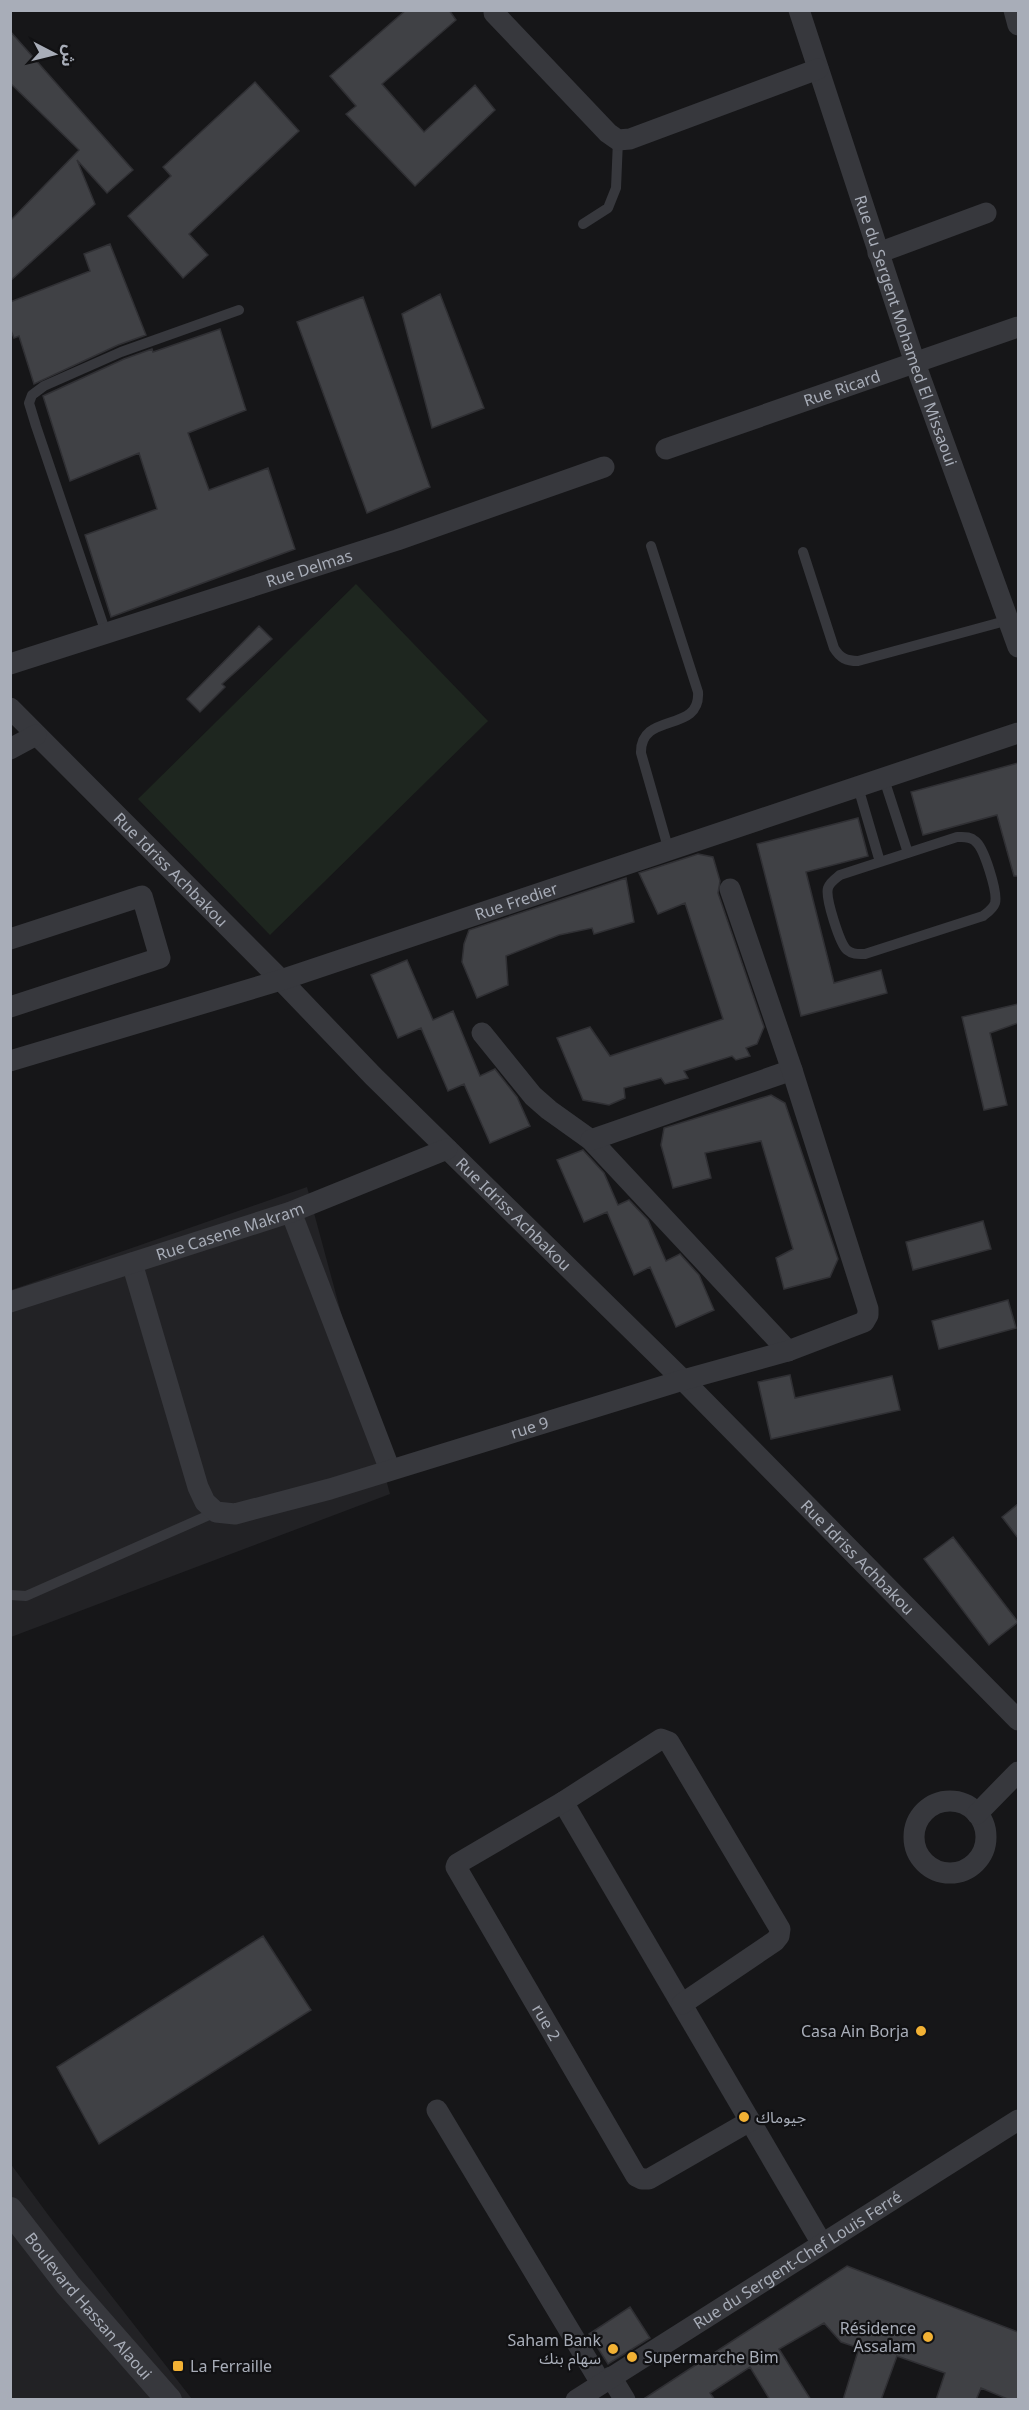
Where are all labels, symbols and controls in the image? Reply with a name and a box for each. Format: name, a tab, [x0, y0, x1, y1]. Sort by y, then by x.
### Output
north arrow	[24, 24, 84, 84]
text: ش	[57, 44, 81, 68]
street label: Rue du Sergent Mohamed El Missaoui	[850, 192, 962, 469]
street label: Rue Ricard	[800, 365, 883, 412]
street label: Rue Delmas	[263, 544, 355, 592]
street label: Rue Idriss Achbakou	[109, 807, 233, 932]
street label: Rue Fredier	[472, 877, 561, 925]
street label: Rue Idriss Achbakou	[451, 1152, 576, 1276]
street label: Rue Casene Makram	[153, 1197, 307, 1266]
street label: rue 9	[508, 1411, 551, 1444]
street label: Rue Idriss Achbakou	[796, 1495, 919, 1620]
street label: rue 2	[527, 2000, 566, 2045]
place label: Casa Ain Borja	[801, 2020, 909, 2042]
marker: Casa Ain Borja	[914, 2024, 928, 2038]
place label: جيوماك	[756, 2106, 806, 2128]
marker: جيوماك	[737, 2110, 751, 2124]
street label: Rue du Sergent-Chef Louis Ferré	[689, 2186, 906, 2334]
street label: Boulevard Hassan Alaoui	[20, 2228, 157, 2384]
place label: Résidence Assalam	[840, 2317, 916, 2357]
place label: Saham Bank سهام بنك	[507, 2329, 601, 2371]
marker: Résidence Assalam	[921, 2330, 935, 2344]
marker: Saham Bank سهام بنك	[606, 2342, 620, 2356]
place label: Supermarche Bim	[644, 2346, 779, 2368]
marker: Supermarche Bim	[625, 2350, 639, 2364]
place label: La Ferraille	[190, 2355, 272, 2377]
marker: La Ferraille	[171, 2359, 185, 2373]

